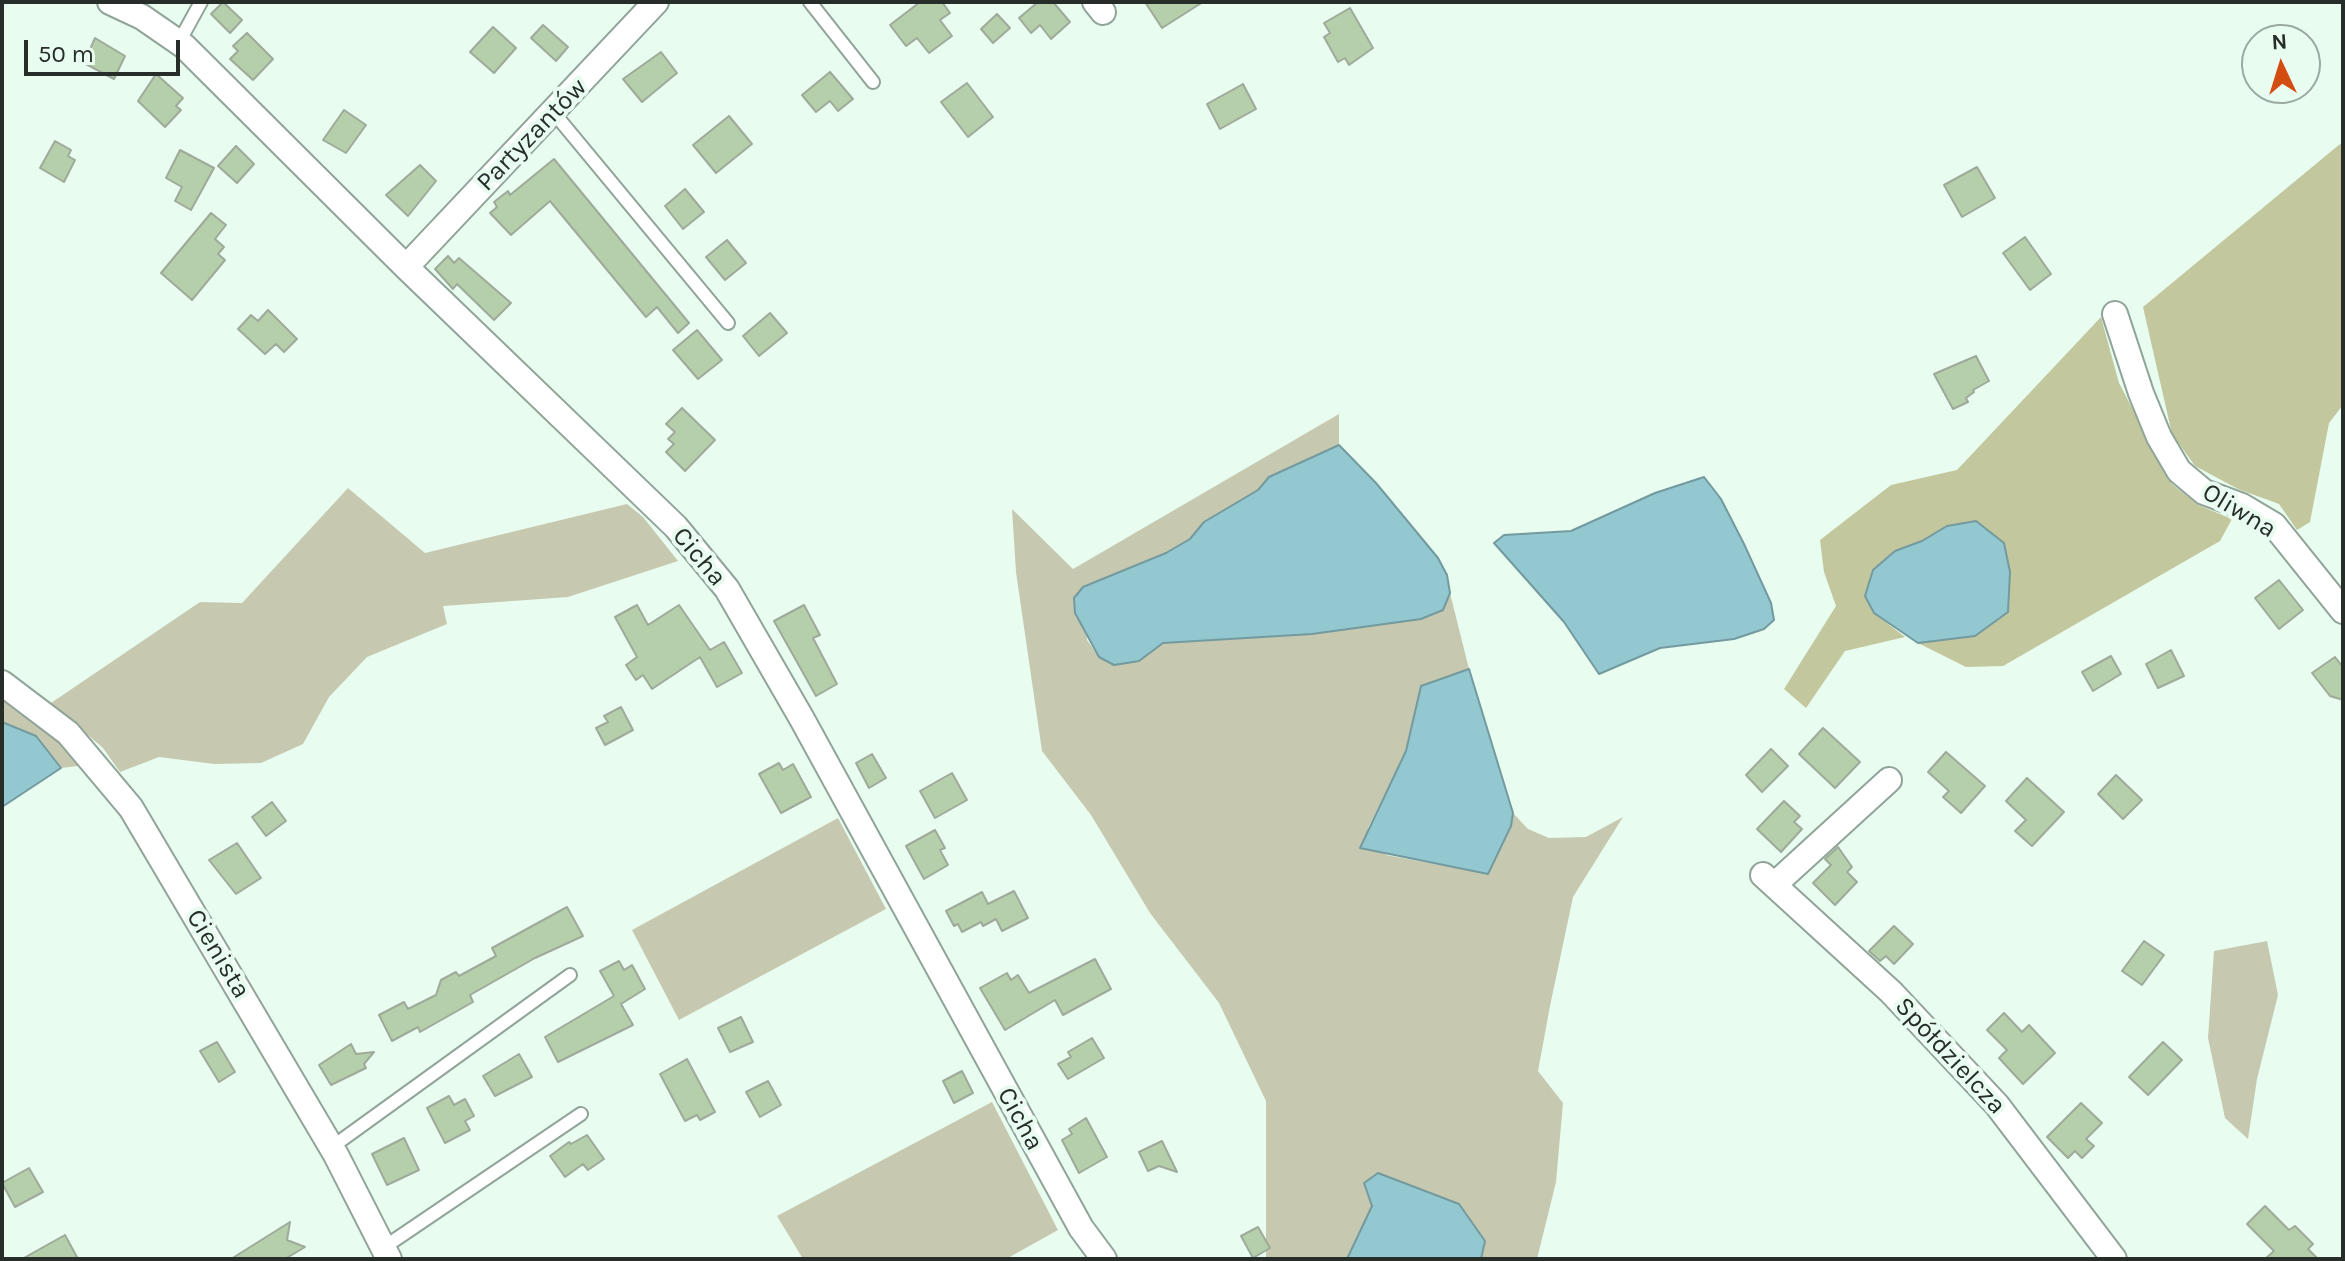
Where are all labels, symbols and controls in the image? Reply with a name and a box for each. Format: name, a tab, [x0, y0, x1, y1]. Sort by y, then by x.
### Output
scale bar	[28, 24, 184, 74]
north arrow	[2241, 24, 2321, 104]
text: N	[2271, 29, 2288, 56]
text: 50 m	[38, 40, 94, 68]
street label: Partyzantów	[470, 72, 594, 198]
street label: Oliwna	[2196, 477, 2282, 545]
street label: Cicha	[665, 521, 733, 593]
street label: Cienista	[179, 904, 257, 1004]
street label: Spółdzielcza	[1888, 991, 2012, 1121]
street label: Cicha	[990, 1082, 1050, 1156]

